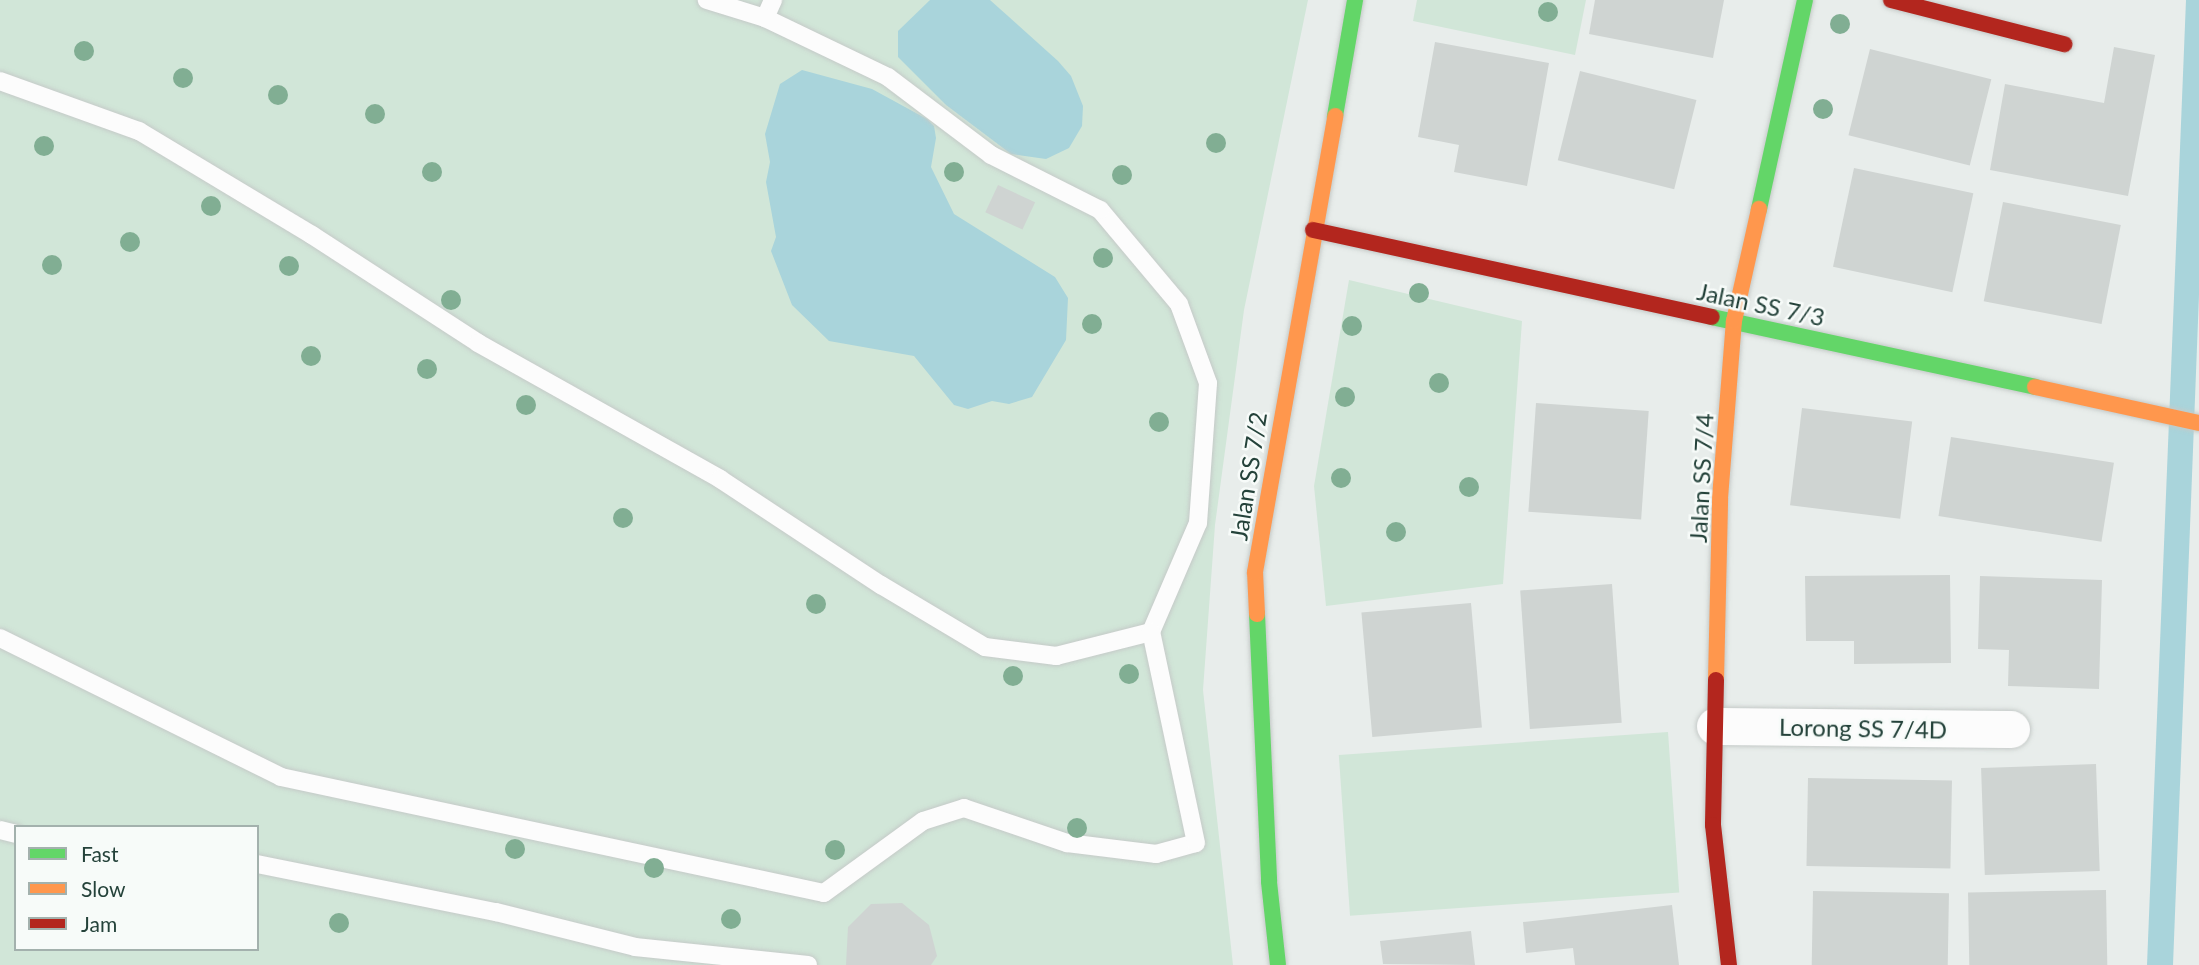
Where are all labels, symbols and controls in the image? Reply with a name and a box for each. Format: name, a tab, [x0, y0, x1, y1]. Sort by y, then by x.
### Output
street label: Jalan SS 7/3	[1695, 276, 1827, 332]
street label: Jalan SS 7/2	[1224, 410, 1272, 542]
street label: Jalan SS 7/4	[1683, 413, 1719, 543]
street label: Lorong SS 7/4D	[1779, 712, 1947, 744]
legend	[14, 825, 259, 951]
text: Fast	[81, 841, 118, 866]
text: Slow	[81, 876, 125, 901]
text: Jam	[81, 911, 117, 936]

